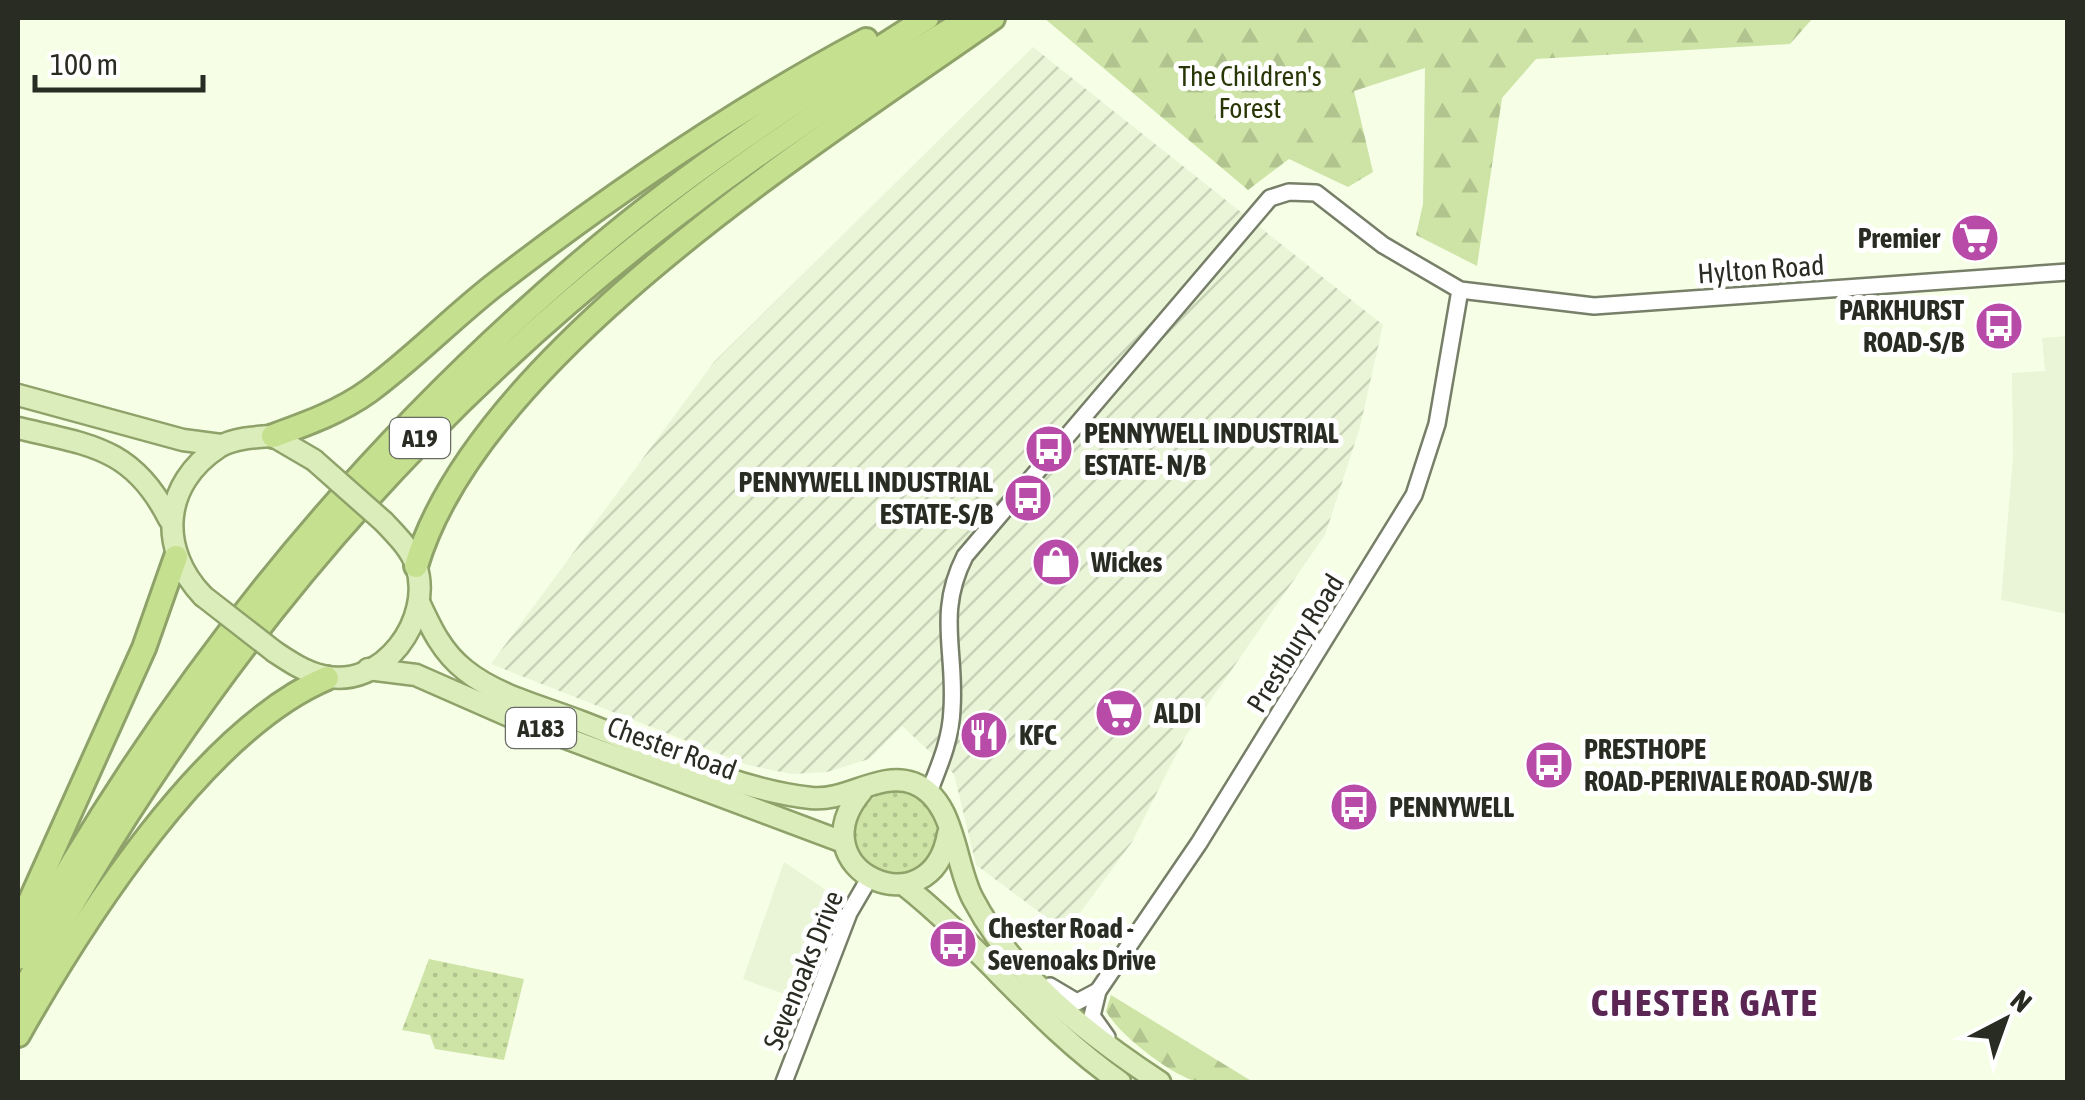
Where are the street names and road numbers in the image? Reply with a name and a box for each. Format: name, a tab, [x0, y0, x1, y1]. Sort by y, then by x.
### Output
street label: Hylton Road	[1697, 249, 1825, 289]
road number: A19	[390, 418, 450, 458]
street label: Prestbury Road	[1240, 568, 1350, 718]
road number: A183	[506, 708, 576, 748]
street label: Chester Road	[603, 710, 741, 786]
street label: Sevenoaks Drive	[757, 886, 849, 1054]

